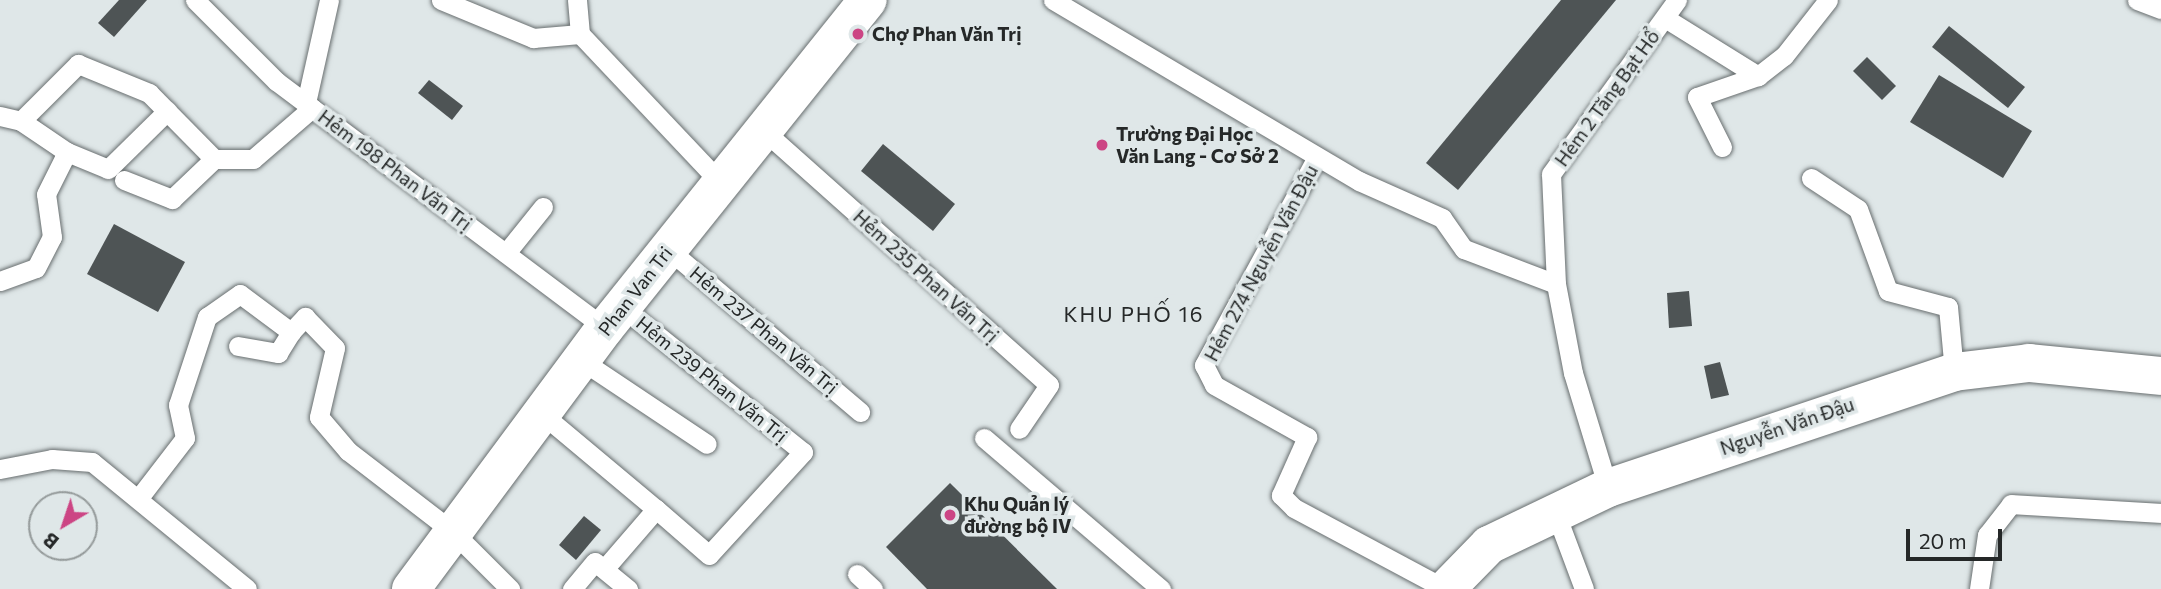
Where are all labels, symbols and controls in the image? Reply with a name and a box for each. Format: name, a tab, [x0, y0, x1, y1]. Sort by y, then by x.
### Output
place label: Chợ Phan Văn Trị	[872, 23, 1021, 45]
street label: Hẻm 2 Tăng Bạt Hổ	[1550, 25, 1664, 171]
marker: Chợ Phan Văn Trị	[850, 26, 866, 42]
street label: Hẻm 198 Phan Văn Trị	[314, 105, 476, 235]
place label: Trường Đại Học Văn Lang - Cơ Sở 2	[1116, 123, 1279, 167]
marker: Trường Đại Học Văn Lang - Cơ Sở 2	[1094, 137, 1110, 153]
street label: Hẻm 274 Nguyễn Văn Đậu	[1200, 161, 1322, 365]
street label: Hẻm 235 Phan Văn Trị	[849, 205, 1003, 347]
street label: Phan Van Tri	[593, 242, 677, 340]
street label: Hẻm 237 Phan Văn Trị	[685, 261, 843, 399]
district label: KHU PHỐ 16	[1065, 301, 1203, 327]
street label: Hẻm 239 Phan Văn Trị	[632, 311, 792, 447]
street label: Nguyễn Văn Đậu	[1717, 392, 1857, 460]
north arrow	[28, 491, 98, 561]
place label: Khu Quản lý đường bộ IV	[964, 493, 1072, 537]
marker: Khu Quản lý đường bộ IV	[942, 507, 958, 523]
scale bar	[1909, 516, 2005, 560]
text: B	[39, 528, 63, 554]
text: 20 m	[1919, 528, 1967, 553]

